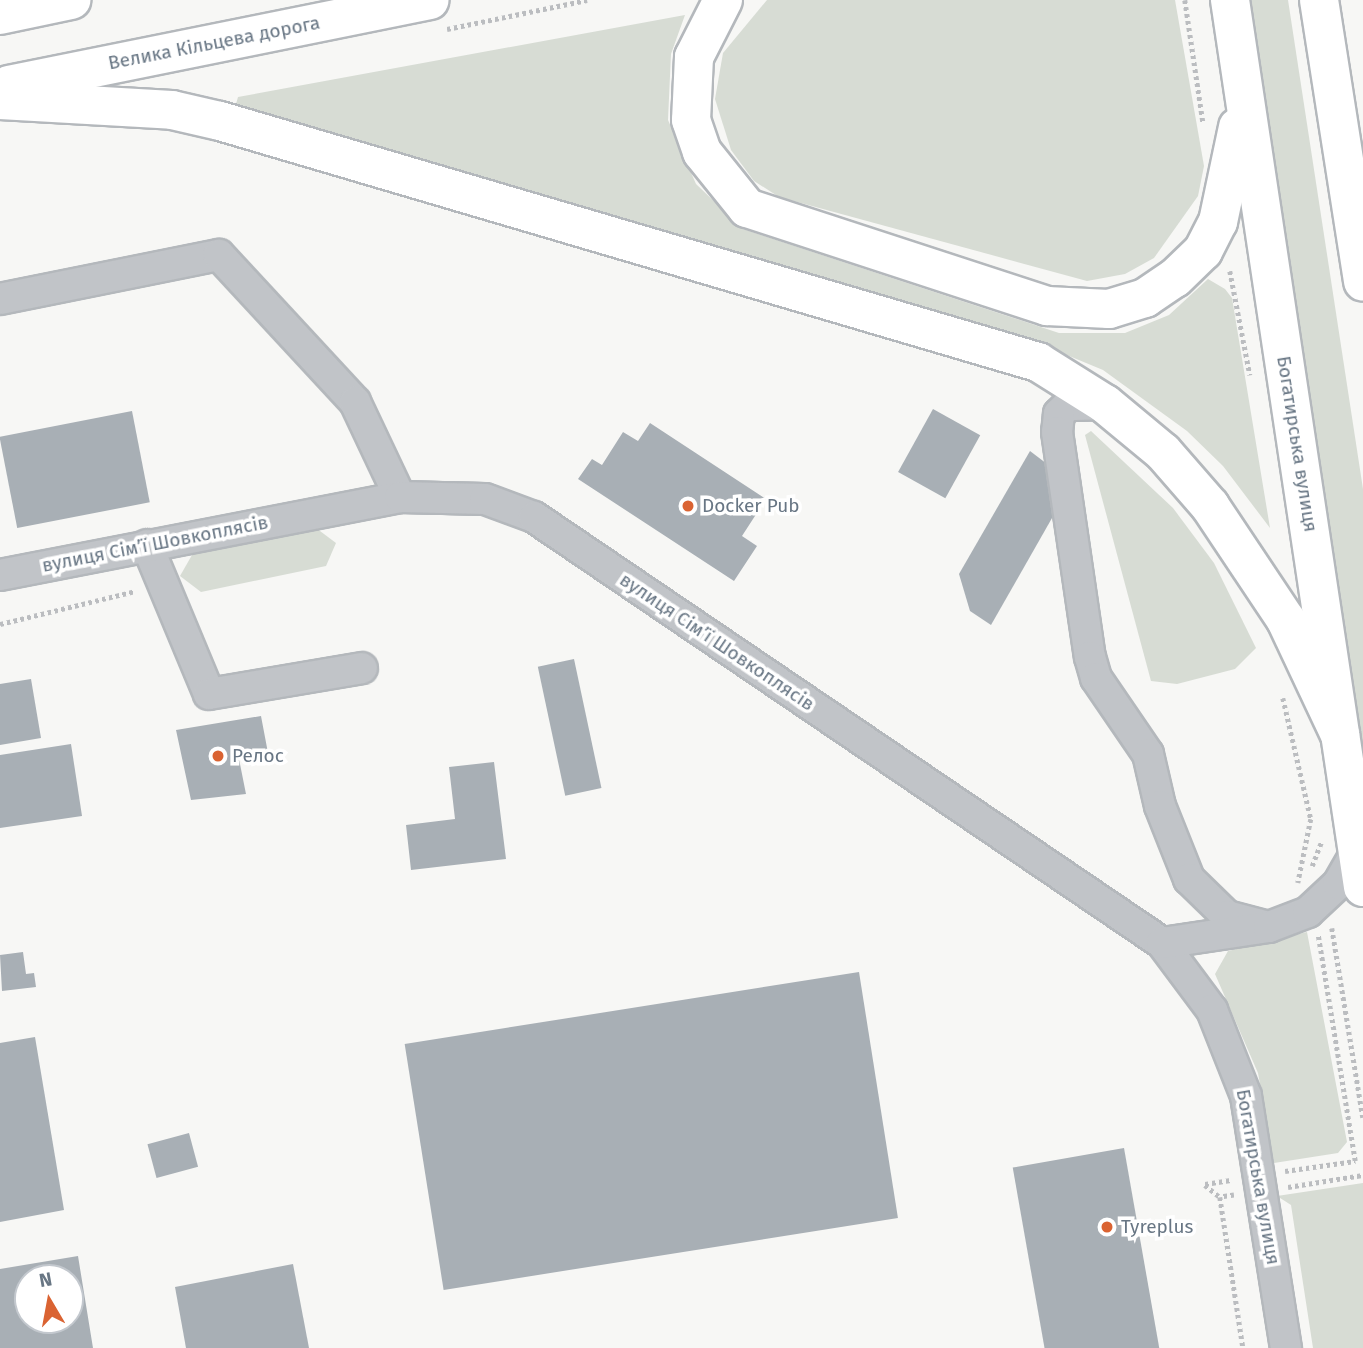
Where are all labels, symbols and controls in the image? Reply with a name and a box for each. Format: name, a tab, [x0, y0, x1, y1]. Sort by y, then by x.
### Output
street label: Велика Кільцева дорога	[106, 11, 322, 75]
street label: Богатирська вулиця	[1272, 354, 1322, 534]
place label: Docker Pub	[702, 495, 800, 517]
marker: Docker Pub	[680, 498, 696, 514]
street label: вулиця Сімʼї Шовкоплясів	[40, 511, 270, 577]
street label: вулиця Сімʼї Шовкоплясів	[615, 568, 819, 716]
place label: Релос	[232, 745, 284, 767]
marker: Релос	[210, 748, 226, 764]
street label: Богатирська вулиця	[1231, 1087, 1285, 1267]
place label: Tyreplus	[1121, 1216, 1193, 1238]
marker: Tyreplus	[1099, 1219, 1115, 1235]
north arrow	[14, 1264, 84, 1334]
text: N	[37, 1267, 54, 1292]

